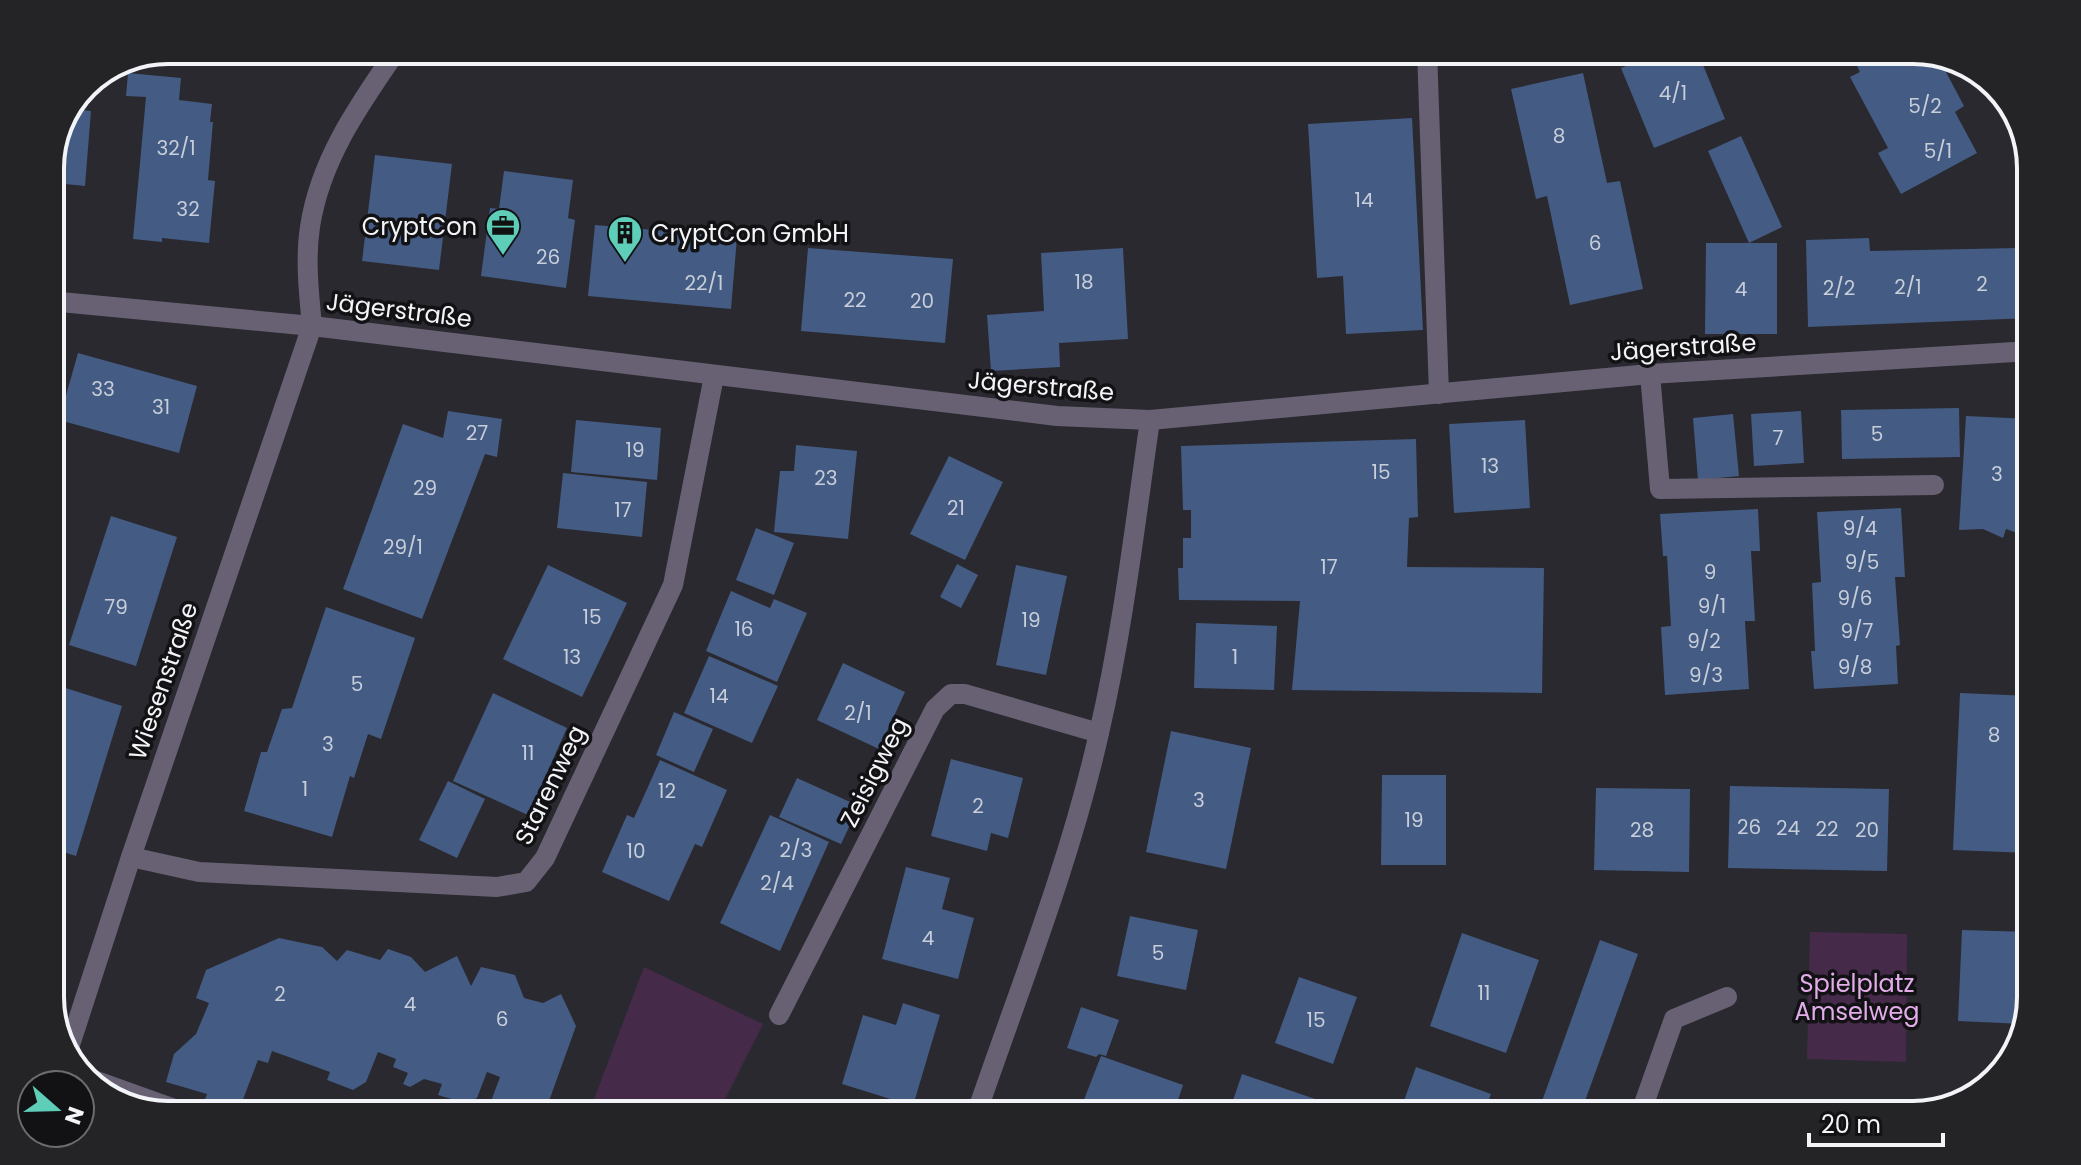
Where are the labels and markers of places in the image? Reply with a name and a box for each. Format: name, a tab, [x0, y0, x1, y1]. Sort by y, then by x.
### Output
office icon: CryptCon	[484, 207, 522, 257]
place label: CryptCon	[362, 210, 477, 243]
building icon: CryptCon GmbH	[606, 214, 644, 264]
place label: CryptCon GmbH	[651, 217, 849, 250]

